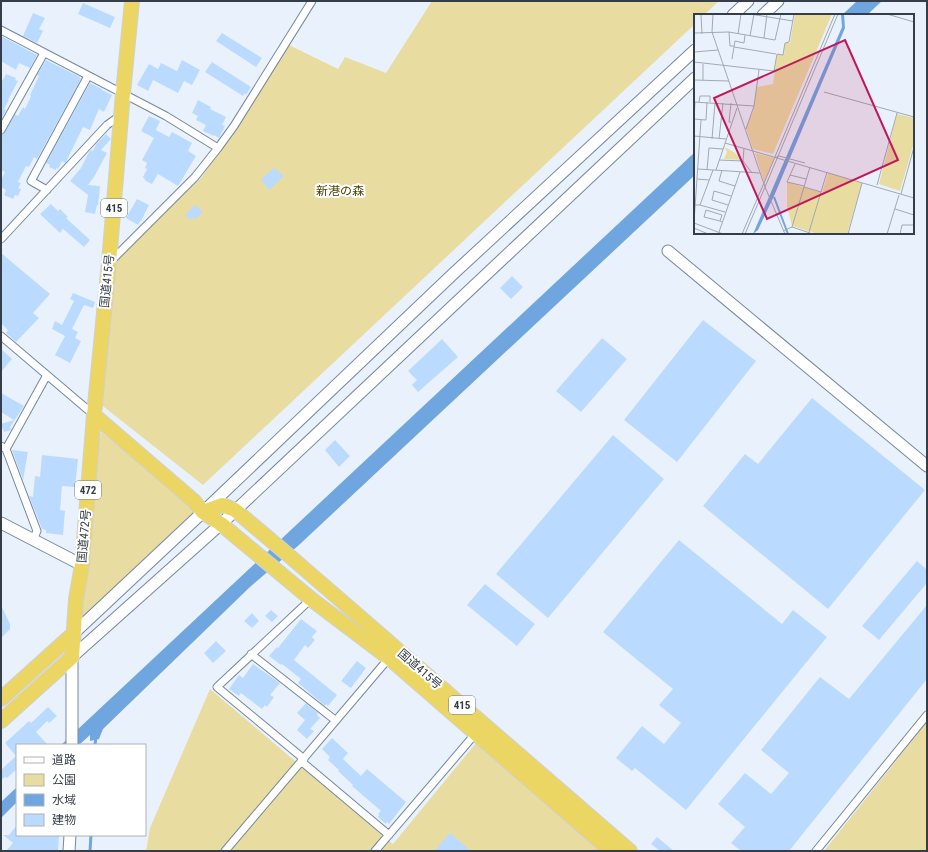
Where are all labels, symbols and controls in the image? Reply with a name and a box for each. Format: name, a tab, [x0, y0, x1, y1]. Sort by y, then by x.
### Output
inset map	[694, 14, 914, 234]
park label: 新港の森	[316, 184, 364, 198]
road number: 415	[101, 199, 127, 217]
street label: 国道415号	[97, 254, 117, 308]
road number: 472	[75, 481, 101, 499]
street label: 国道472号	[75, 509, 93, 563]
street label: 国道415号	[395, 646, 445, 692]
road number: 415	[449, 696, 475, 714]
legend	[16, 744, 146, 836]
text: 道路	[52, 753, 76, 767]
text: 公園	[52, 773, 76, 787]
text: 水域	[52, 793, 76, 807]
text: 建物	[52, 813, 76, 827]

